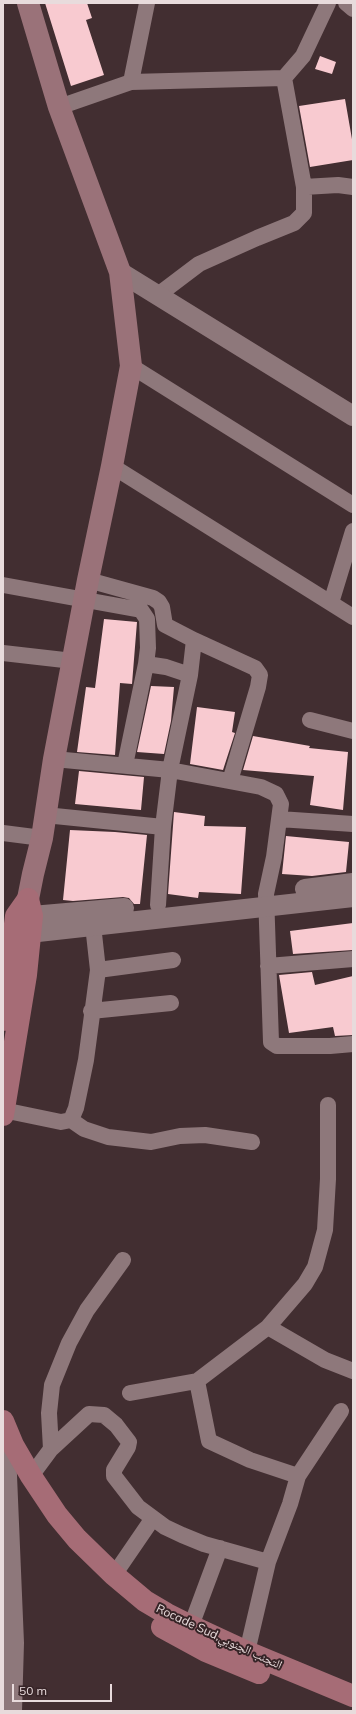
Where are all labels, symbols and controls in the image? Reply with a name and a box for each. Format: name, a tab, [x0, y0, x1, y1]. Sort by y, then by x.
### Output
street label: Rocade Sud,التجنب الجنوبي	[154, 1601, 284, 1673]
scale bar	[14, 1676, 114, 1702]
text: 50 m	[19, 1683, 47, 1698]

